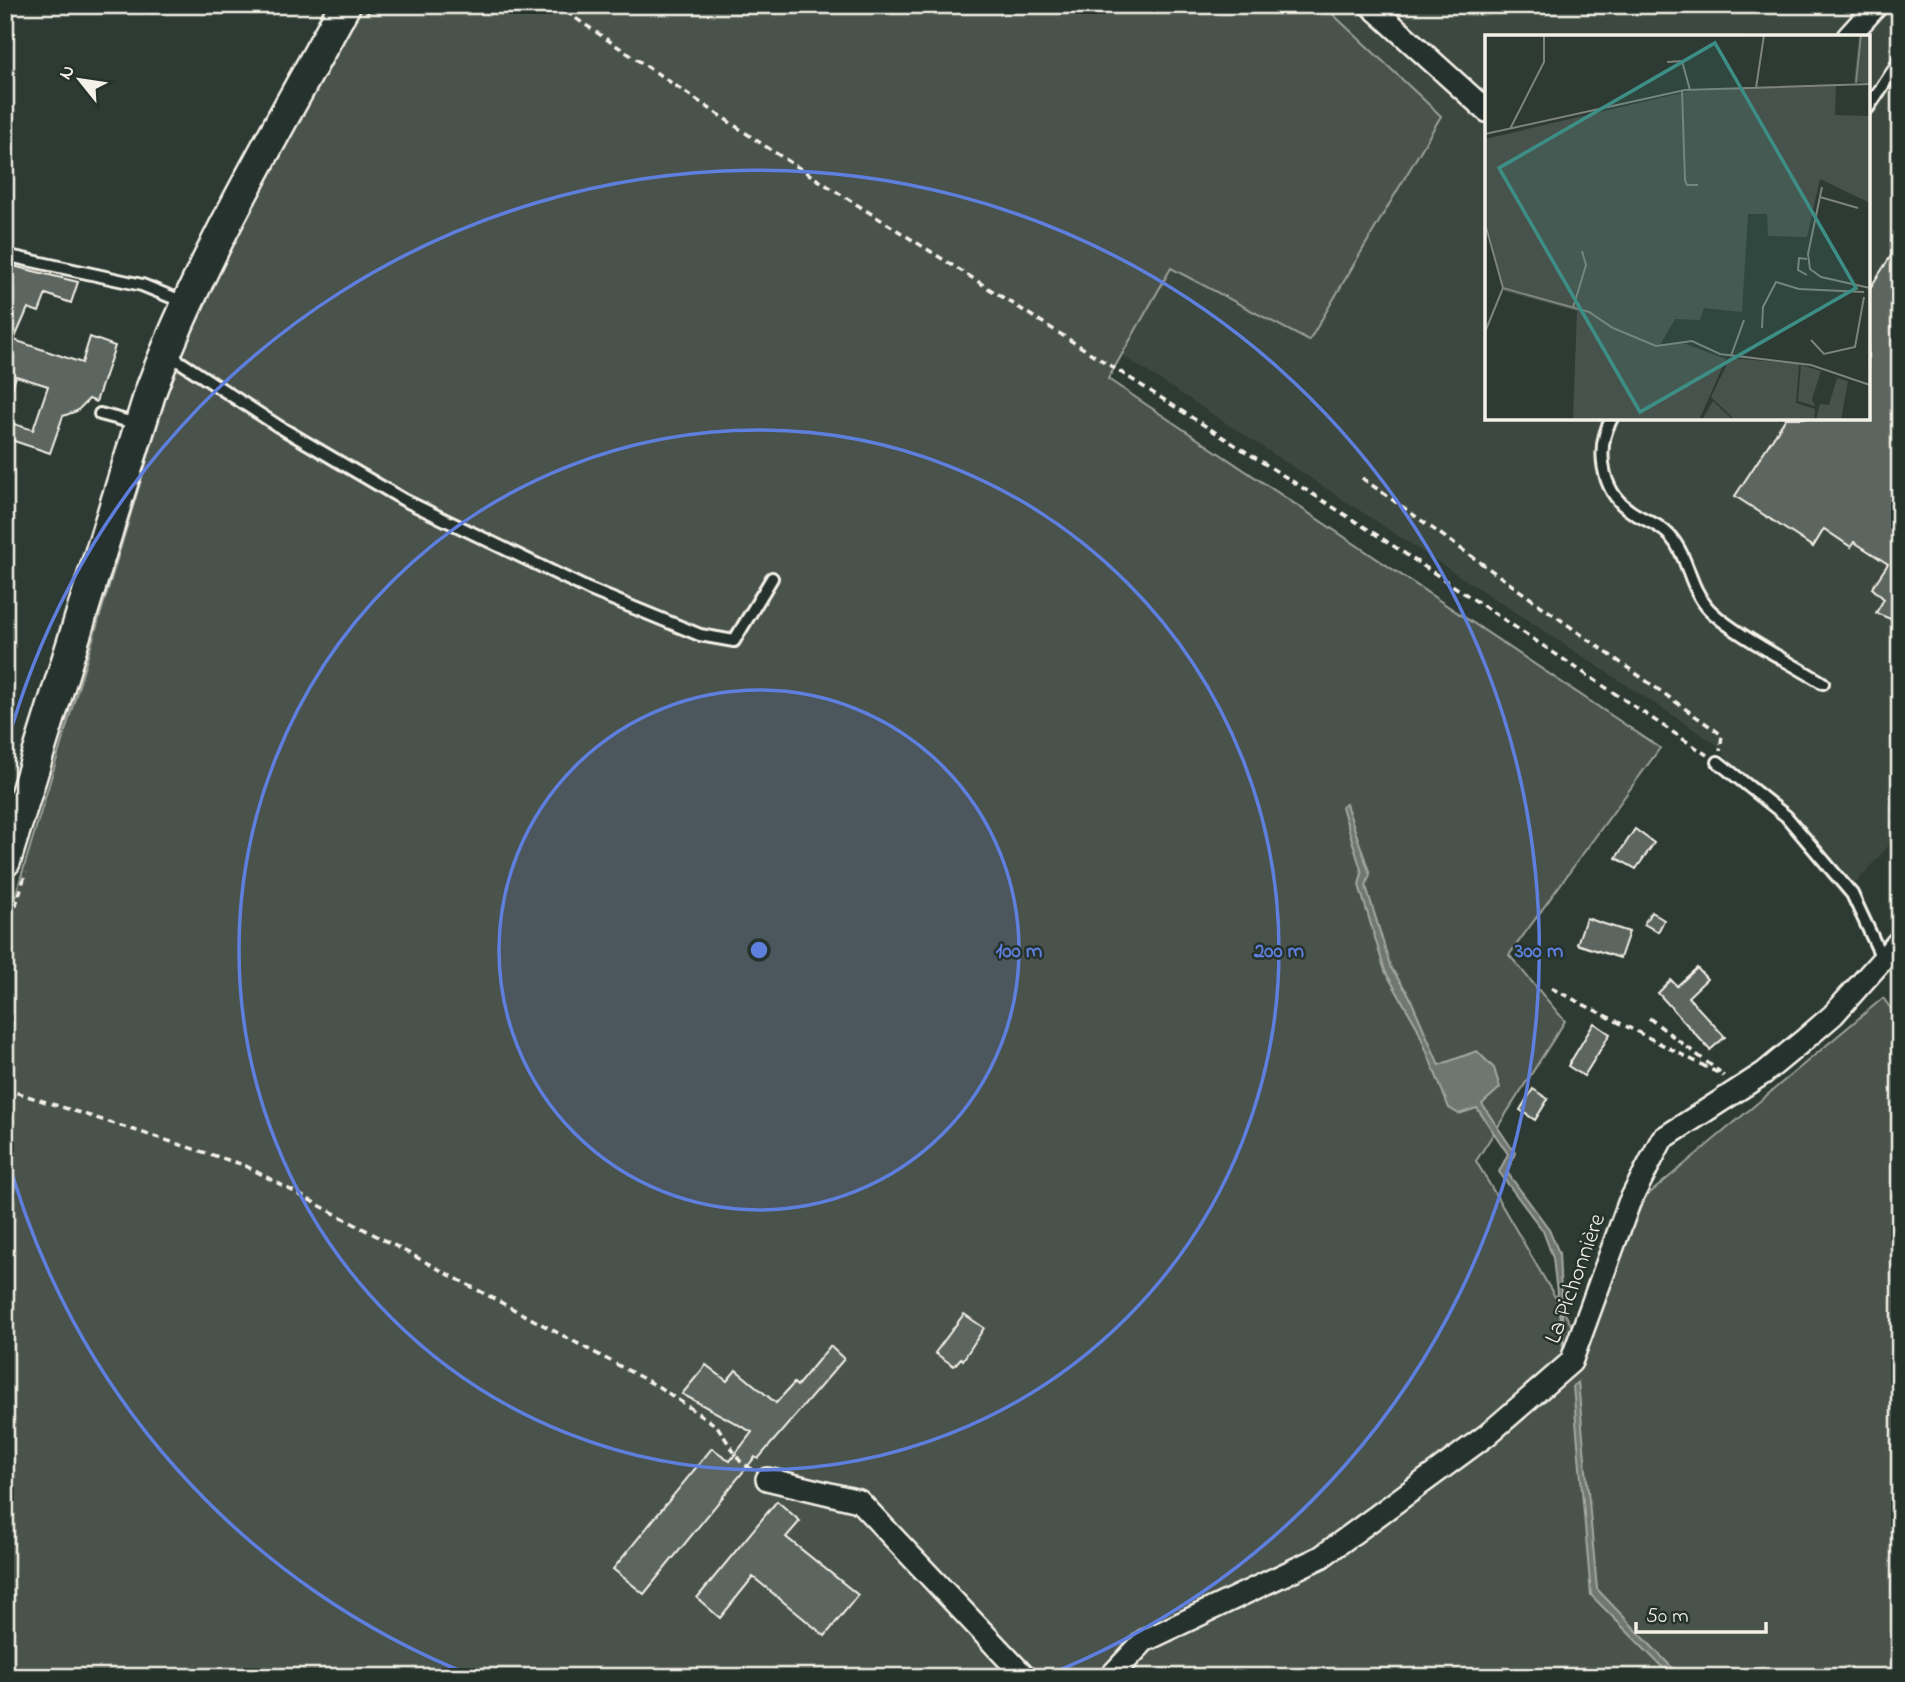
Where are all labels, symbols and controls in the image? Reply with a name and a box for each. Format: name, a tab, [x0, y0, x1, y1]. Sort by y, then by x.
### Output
inset map	[1485, 35, 1870, 420]
north arrow	[46, 46, 116, 116]
text: N	[53, 60, 82, 85]
text: 100 m	[996, 937, 1042, 967]
text: 200 m	[1253, 937, 1304, 967]
text: 300 m	[1514, 937, 1563, 967]
centre of rings	[747, 938, 771, 962]
street label: La Pichonnière	[1537, 1209, 1616, 1349]
scale bar	[1636, 1591, 1765, 1635]
text: 50 m	[1646, 1602, 1689, 1632]

